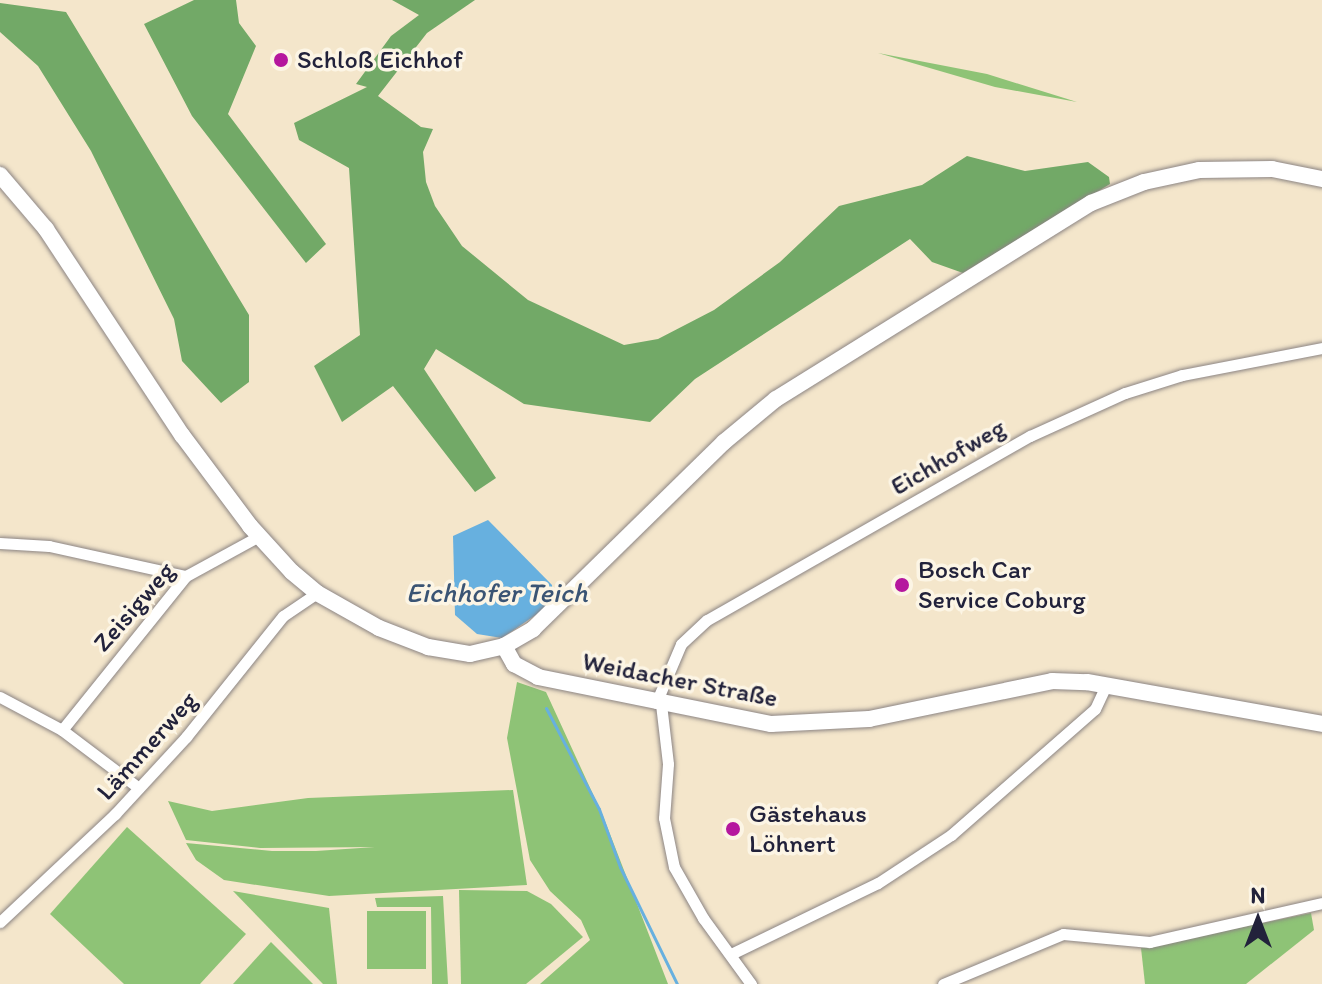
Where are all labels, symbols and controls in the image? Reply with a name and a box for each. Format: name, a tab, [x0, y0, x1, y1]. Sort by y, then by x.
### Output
place label: Schloß Eichhof	[297, 44, 463, 76]
marker: Schloß Eichhof	[272, 51, 290, 69]
street label: Eichhofweg	[885, 412, 1011, 502]
place label: Bosch Car Service Coburg	[918, 554, 1085, 616]
street label: Zeisigweg	[87, 556, 181, 658]
water label: Eichhofer Teich	[406, 575, 588, 609]
marker: Bosch Car Service Coburg	[893, 576, 911, 594]
street label: Weidacher Straße	[580, 646, 780, 714]
street label: Lämmerweg	[90, 685, 204, 807]
place label: Gästehaus Löhnert	[749, 798, 867, 860]
marker: Gästehaus Löhnert	[724, 820, 742, 838]
north arrow	[1218, 880, 1298, 960]
text: N	[1251, 882, 1265, 909]

